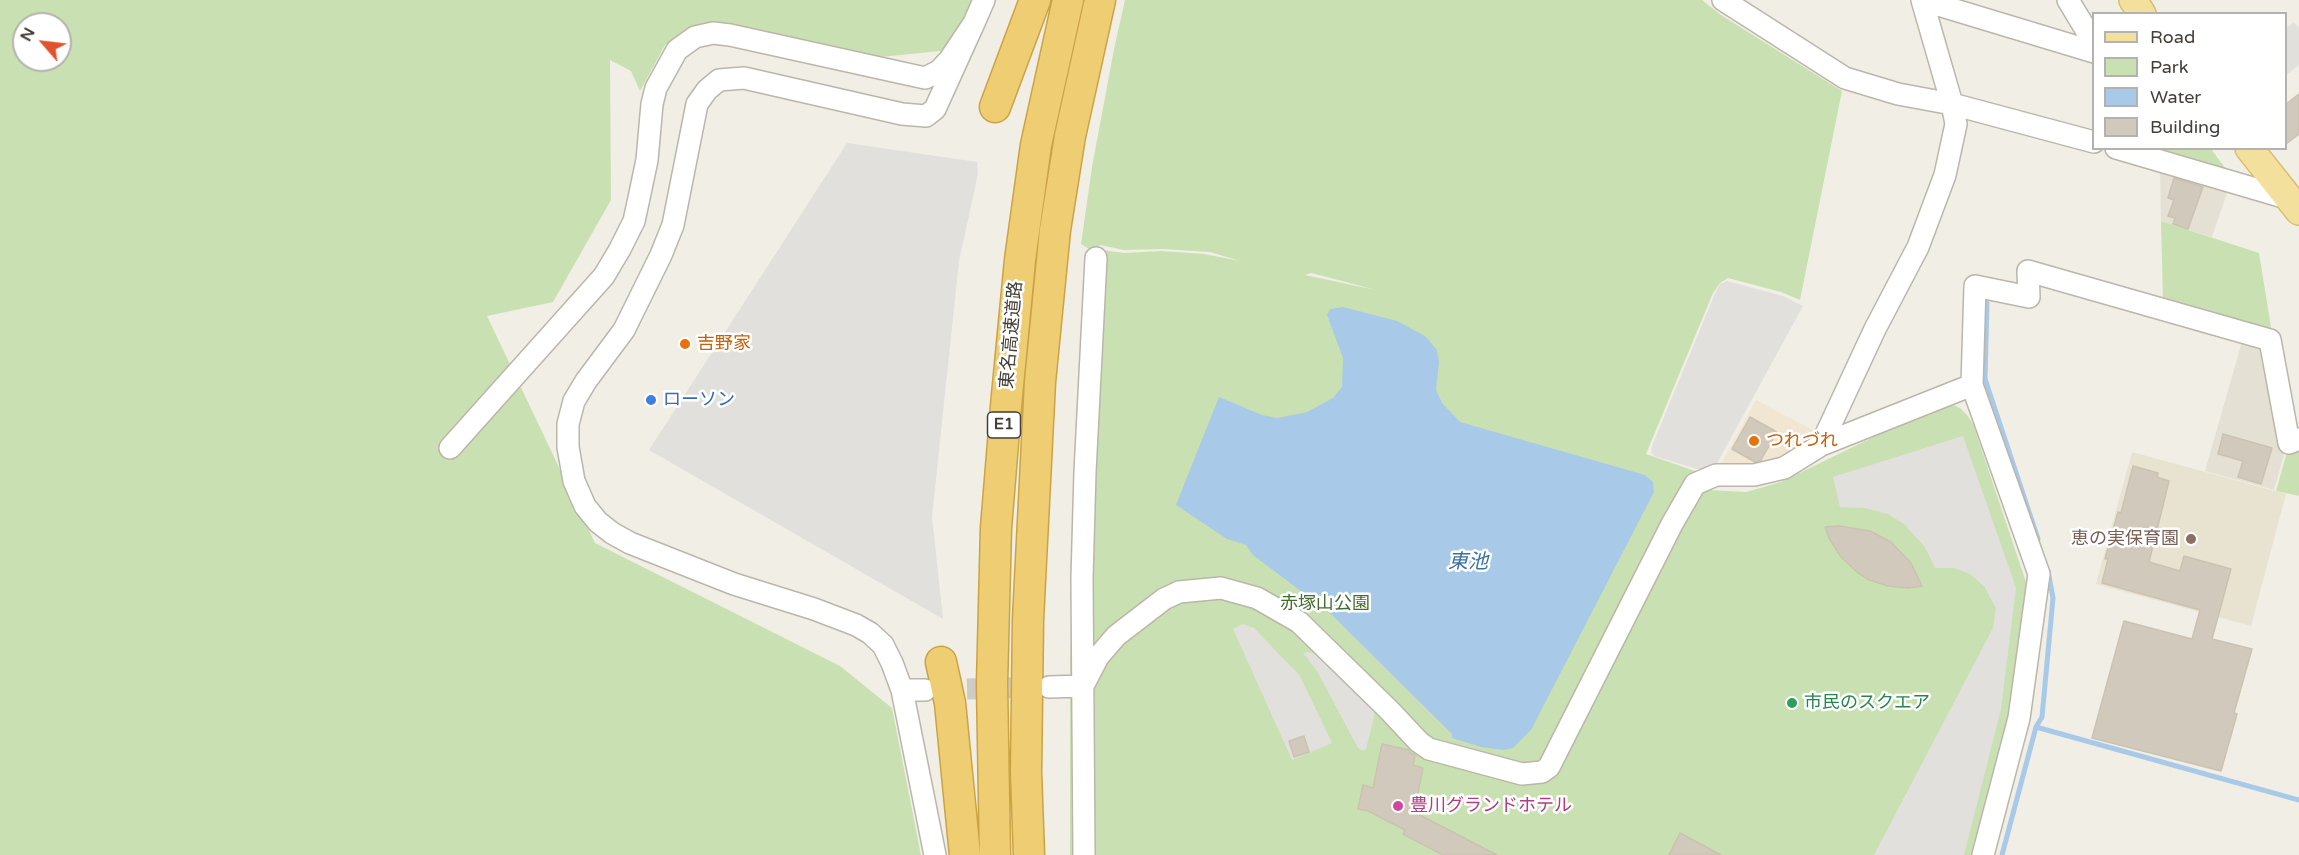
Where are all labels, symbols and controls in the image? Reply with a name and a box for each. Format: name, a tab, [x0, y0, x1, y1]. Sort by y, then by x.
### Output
north arrow	[12, 12, 72, 72]
legend	[2092, 12, 2287, 150]
text: N	[16, 24, 40, 45]
text: Road	[2150, 26, 2195, 48]
text: Park	[2150, 56, 2188, 78]
text: Water	[2150, 86, 2201, 108]
text: Building	[2150, 116, 2220, 138]
street label: 東名高速道路	[997, 280, 1027, 390]
place label: 吉野家	[697, 333, 751, 355]
marker: 吉野家	[678, 337, 692, 351]
place label: ローソン	[663, 389, 735, 411]
marker: ローソン	[644, 393, 658, 407]
road number: E1	[988, 412, 1020, 438]
place label: つれづれ	[1766, 430, 1838, 452]
marker: つれづれ	[1747, 434, 1761, 448]
place label: 恵の実保育園	[2071, 528, 2179, 550]
marker: 恵の実保育園	[2184, 532, 2198, 546]
water label: 東池	[1448, 551, 1488, 575]
park label: 赤塚山公園	[1280, 593, 1370, 615]
place label: 市民のスクエア	[1804, 692, 1930, 714]
marker: 市民のスクエア	[1785, 696, 1799, 710]
place label: 豊川グランドホテル	[1410, 795, 1572, 817]
marker: 豊川グランドホテル	[1391, 799, 1405, 813]

